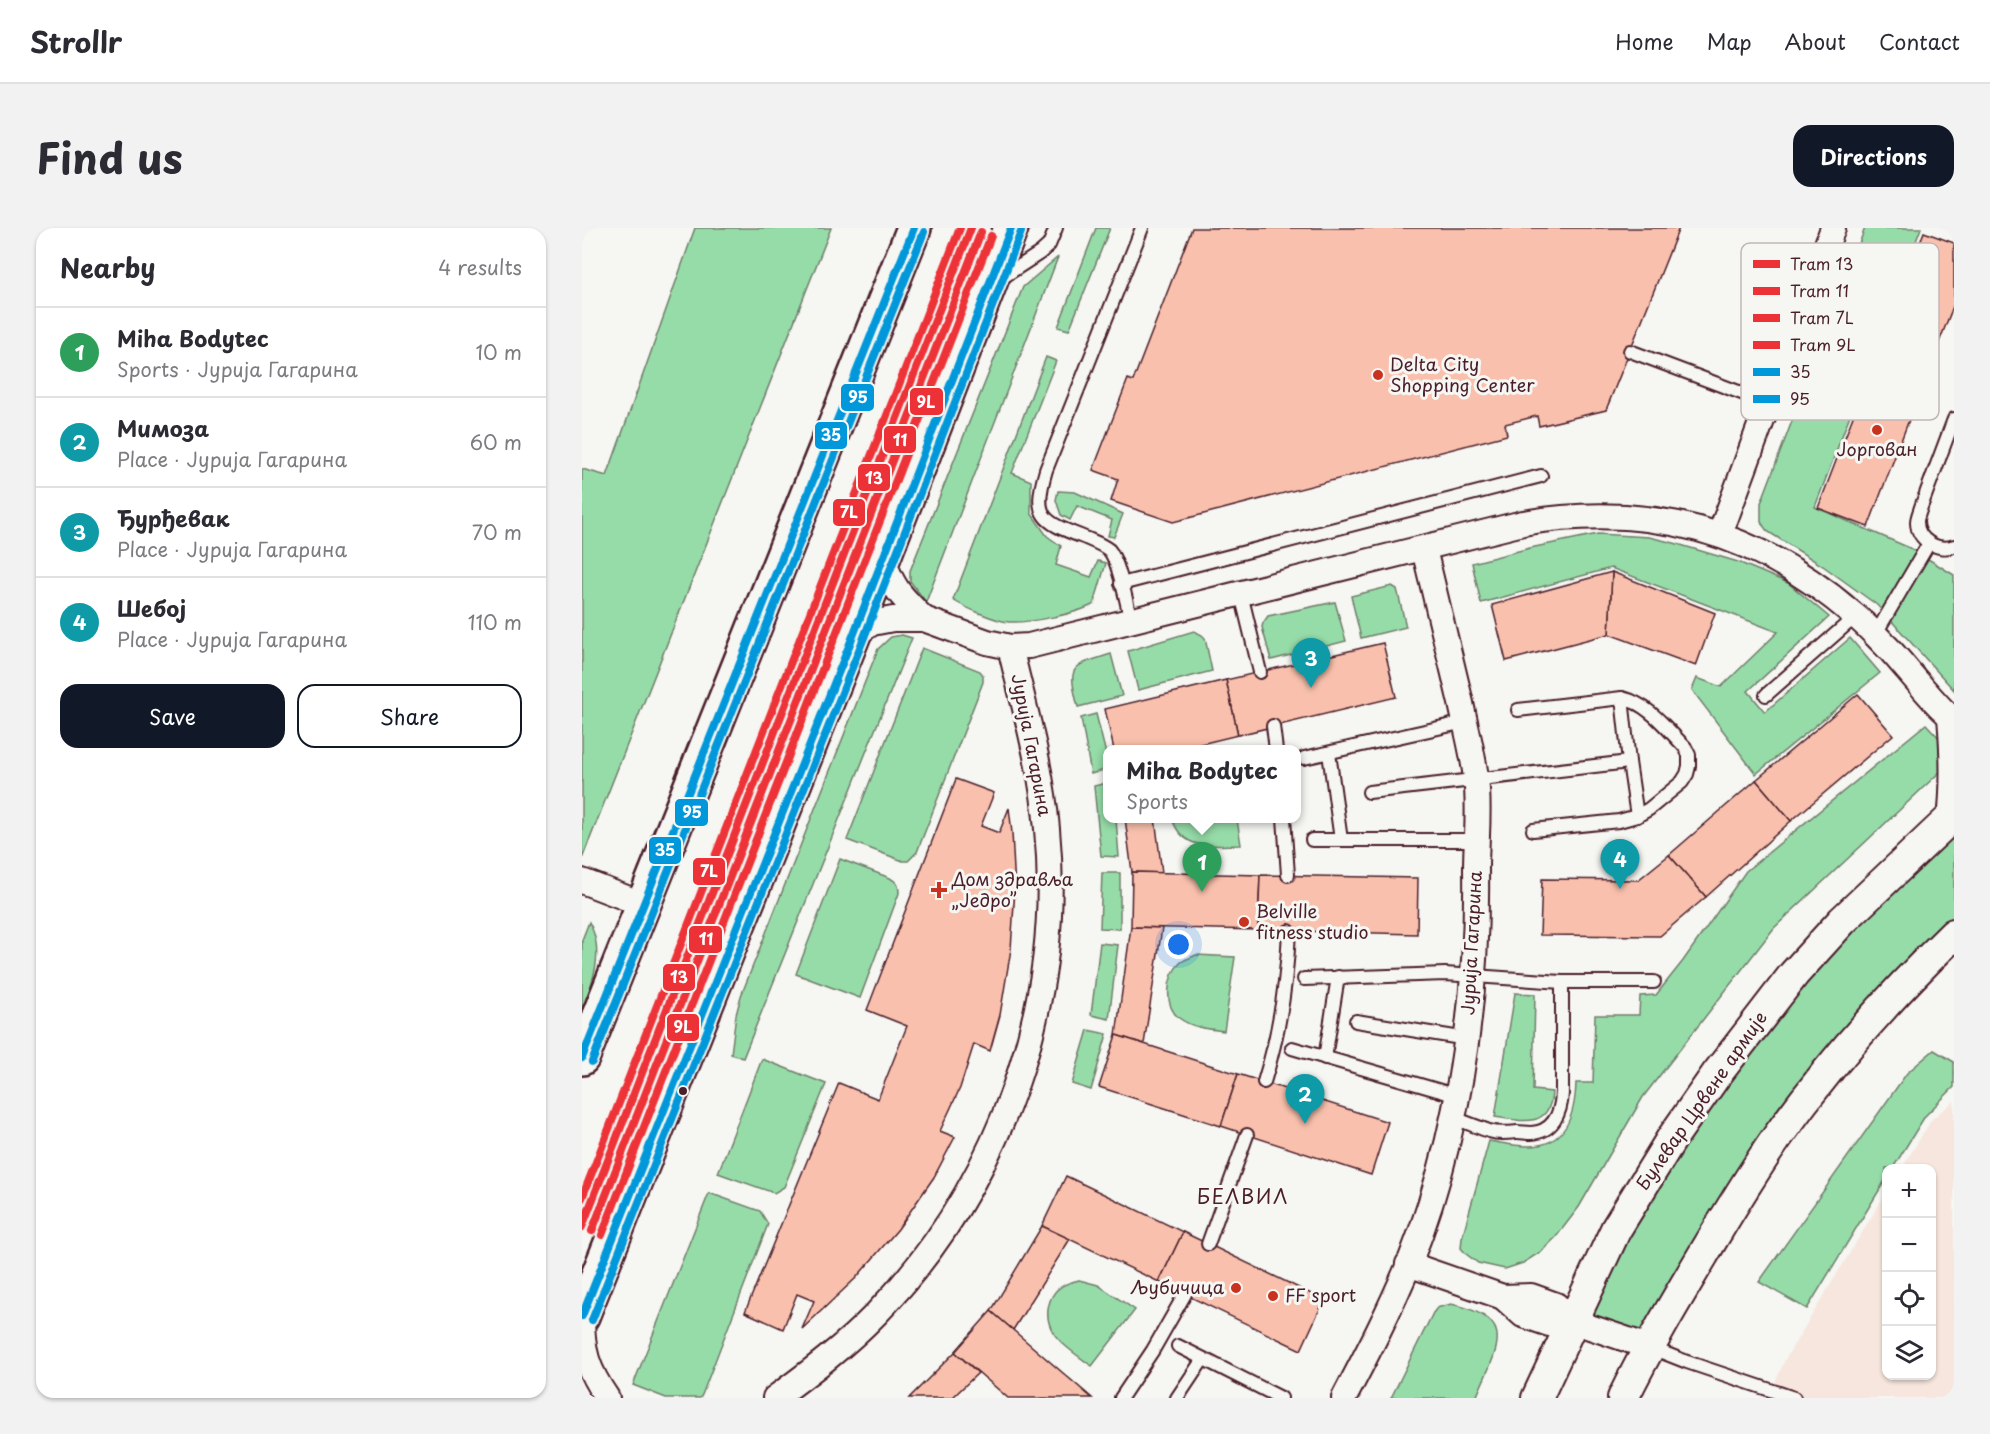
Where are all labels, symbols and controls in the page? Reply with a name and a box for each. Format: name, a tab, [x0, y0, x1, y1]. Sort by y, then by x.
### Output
text: Strollr	[30, 20, 122, 63]
text: Home	[1615, 25, 1674, 57]
text: Map	[1707, 25, 1752, 57]
text: About	[1785, 25, 1846, 57]
text: Contact	[1879, 25, 1960, 57]
text: Find us	[36, 125, 183, 188]
button: Directions	[1793, 125, 1954, 187]
legend	[1741, 243, 1939, 420]
text: Nearby	[60, 248, 155, 287]
text: Tram 13	[1790, 251, 1853, 275]
text: 4 results	[438, 252, 522, 282]
text: Tram 11	[1790, 278, 1849, 302]
text: Tram 7L	[1790, 305, 1854, 329]
text: Miha Bodytec	[117, 321, 269, 354]
text: Tram 9L	[1790, 332, 1856, 356]
text: 1	[75, 337, 84, 367]
text: 10 m	[475, 337, 522, 367]
place label: Delta City Shopping Center	[1390, 350, 1535, 398]
text: Sports · Јурија Гагарина	[117, 354, 358, 384]
text: 35	[1790, 359, 1810, 383]
marker: Delta City Shopping Center	[1371, 368, 1385, 382]
line badge: 95	[840, 383, 875, 412]
text: 95	[848, 384, 868, 408]
text: 95	[1790, 386, 1810, 410]
line badge: 9L	[909, 387, 944, 416]
text: 9L	[917, 389, 935, 413]
text: Мимоза	[117, 411, 209, 444]
line badge: 35	[814, 421, 848, 450]
text: 35	[821, 422, 841, 446]
marker: Јоргован	[1870, 423, 1884, 437]
line badge: 11	[883, 425, 917, 454]
text: 2	[72, 427, 87, 457]
text: 60 m	[470, 427, 522, 457]
text: 11	[893, 427, 907, 451]
place label: Јоргован	[1836, 435, 1918, 462]
text: Place · Јурија Гагарина	[117, 444, 347, 474]
line badge: 13	[857, 463, 891, 492]
text: 13	[865, 465, 883, 489]
line badge: 7L	[832, 498, 866, 527]
text: 7L	[840, 499, 858, 523]
text: Ђурђевак	[117, 501, 229, 534]
text: 3	[73, 517, 86, 547]
text: 70 m	[472, 517, 522, 547]
text: Place · Јурија Гагарина	[117, 534, 347, 564]
text: Шебој	[117, 591, 186, 624]
text: 4	[73, 607, 86, 637]
text: 110 m	[468, 607, 522, 637]
text: Place · Јурија Гагарина	[117, 624, 347, 654]
pin: 3	[1292, 638, 1330, 688]
street label: Јурија Гагарина	[1005, 671, 1060, 819]
button: Save	[60, 684, 285, 748]
button: Share	[297, 684, 522, 748]
popup	[1103, 745, 1301, 823]
text: Miha Bodytec	[1126, 753, 1278, 786]
text: Sports	[1126, 786, 1188, 816]
line badge: 95	[674, 798, 709, 827]
text: 95	[682, 799, 702, 823]
line badge: 35	[648, 836, 682, 865]
text: 35	[655, 837, 675, 861]
pin: 4	[1600, 840, 1640, 889]
pin: 1	[1182, 842, 1222, 892]
line badge: 7L	[692, 857, 726, 886]
text: 7L	[700, 858, 718, 882]
place label: Дом здравља „Једро”	[951, 865, 1074, 913]
street label: Јурија Гагарина	[1453, 869, 1488, 1016]
marker: Дом здравља „Једро”	[930, 881, 948, 899]
place label: Belville fitness studio	[1256, 897, 1368, 945]
marker: Belville fitness studio	[1237, 915, 1251, 929]
line badge: 11	[688, 925, 723, 954]
text: 11	[699, 926, 713, 950]
your location	[1164, 930, 1193, 959]
line badge: 13	[662, 963, 696, 992]
text: 13	[670, 964, 688, 988]
street label: Булевар Црвене армије	[1629, 1005, 1773, 1195]
line badge: 9L	[666, 1013, 700, 1042]
text: 9L	[674, 1014, 692, 1038]
pin: 2	[1286, 1074, 1324, 1124]
unlabelled marker	[677, 1085, 689, 1097]
map controls	[1882, 1164, 1936, 1380]
button: +	[1882, 1164, 1936, 1218]
district label: БЕЛВИЛ	[1197, 1181, 1289, 1211]
button: −	[1882, 1218, 1936, 1272]
button: locate	[1882, 1272, 1936, 1326]
place label: Љубичица	[1130, 1273, 1225, 1300]
marker: Љубичица	[1229, 1281, 1243, 1295]
place label: FF sport	[1285, 1281, 1356, 1308]
marker: FF sport	[1266, 1289, 1280, 1303]
button: layers	[1882, 1326, 1936, 1380]

